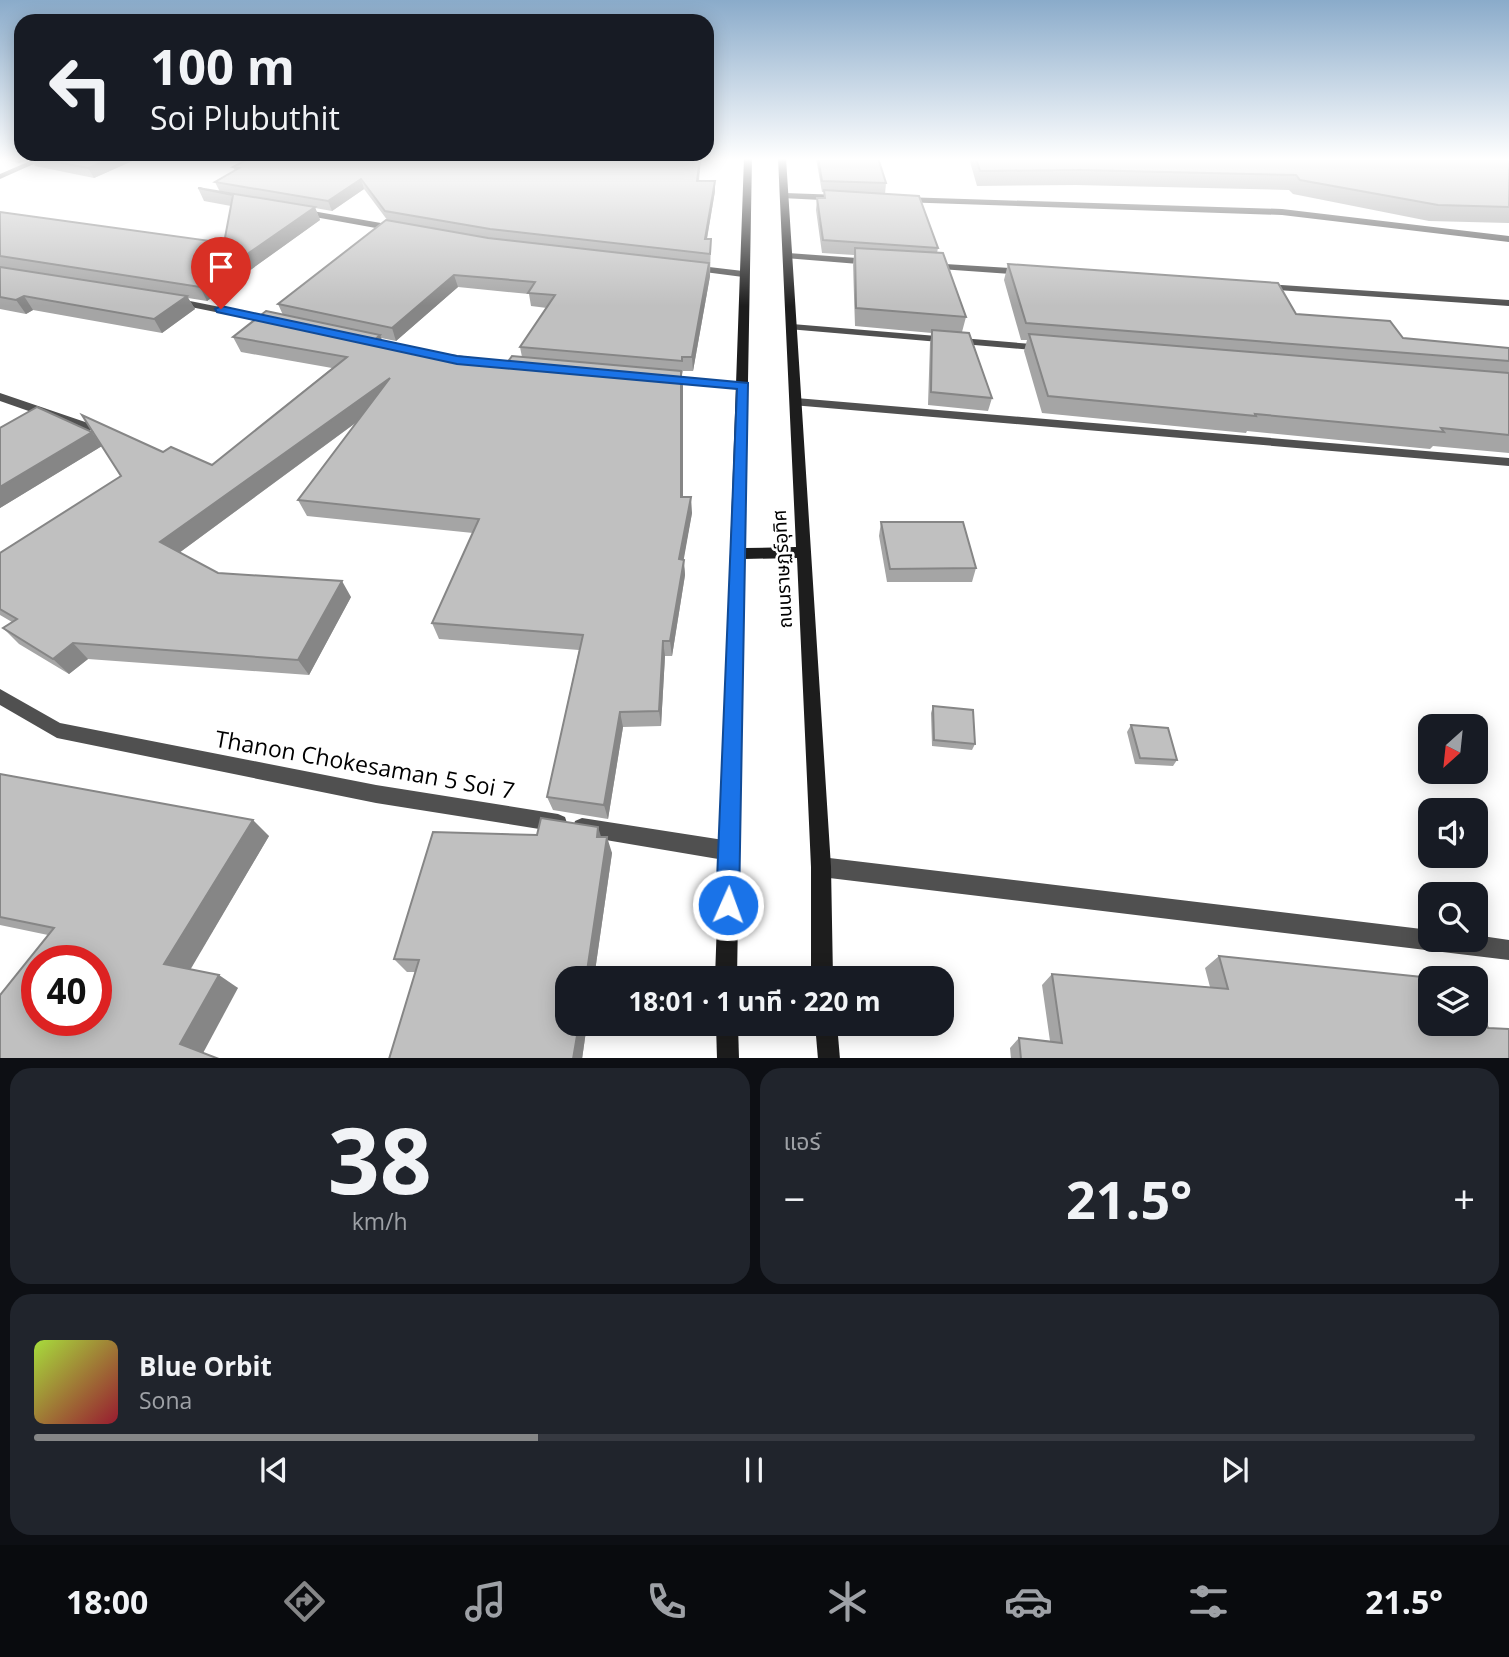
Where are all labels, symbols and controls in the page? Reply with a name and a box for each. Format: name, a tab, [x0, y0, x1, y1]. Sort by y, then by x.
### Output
text: 100 m	[150, 33, 295, 99]
icon: left	[35, 42, 126, 133]
text: Soi Plubuthit	[150, 96, 340, 139]
pin	[191, 237, 251, 309]
icon: arrive	[202, 248, 240, 286]
street label: ถนนราษฏร์อุทิศ	[766, 509, 798, 629]
north arrow	[1418, 714, 1488, 784]
map controls	[1418, 714, 1488, 1036]
street label: Thanon Chokesaman 5 Soi 7	[213, 722, 517, 806]
button: sound	[1418, 798, 1488, 868]
position arrow	[691, 868, 765, 942]
button: search	[1418, 882, 1488, 952]
speed limit sign: 40	[21, 945, 112, 1036]
button: layers	[1418, 966, 1488, 1036]
text: 18:01 · 1 นาที · 220 m	[628, 983, 881, 1019]
text: 38	[328, 1097, 432, 1221]
text: แอร์	[784, 1125, 821, 1157]
text: 21.5°	[1066, 1163, 1192, 1234]
text: −	[784, 1172, 805, 1224]
text: +	[1453, 1172, 1475, 1224]
text: km/h	[352, 1205, 408, 1237]
text: Blue Orbit	[139, 1348, 272, 1384]
text: Sona	[139, 1384, 192, 1416]
icon: previous	[255, 1451, 293, 1489]
icon: pause	[735, 1451, 773, 1489]
icon: next	[1216, 1451, 1254, 1489]
icon: directions	[280, 1577, 329, 1626]
icon: music	[461, 1577, 510, 1626]
icon: phone	[642, 1577, 691, 1626]
icon: climate	[823, 1577, 872, 1626]
icon: car	[1004, 1577, 1053, 1626]
icon: filters	[1184, 1577, 1233, 1626]
text: 18:00	[66, 1580, 148, 1623]
text: 21.5°	[1365, 1580, 1443, 1623]

